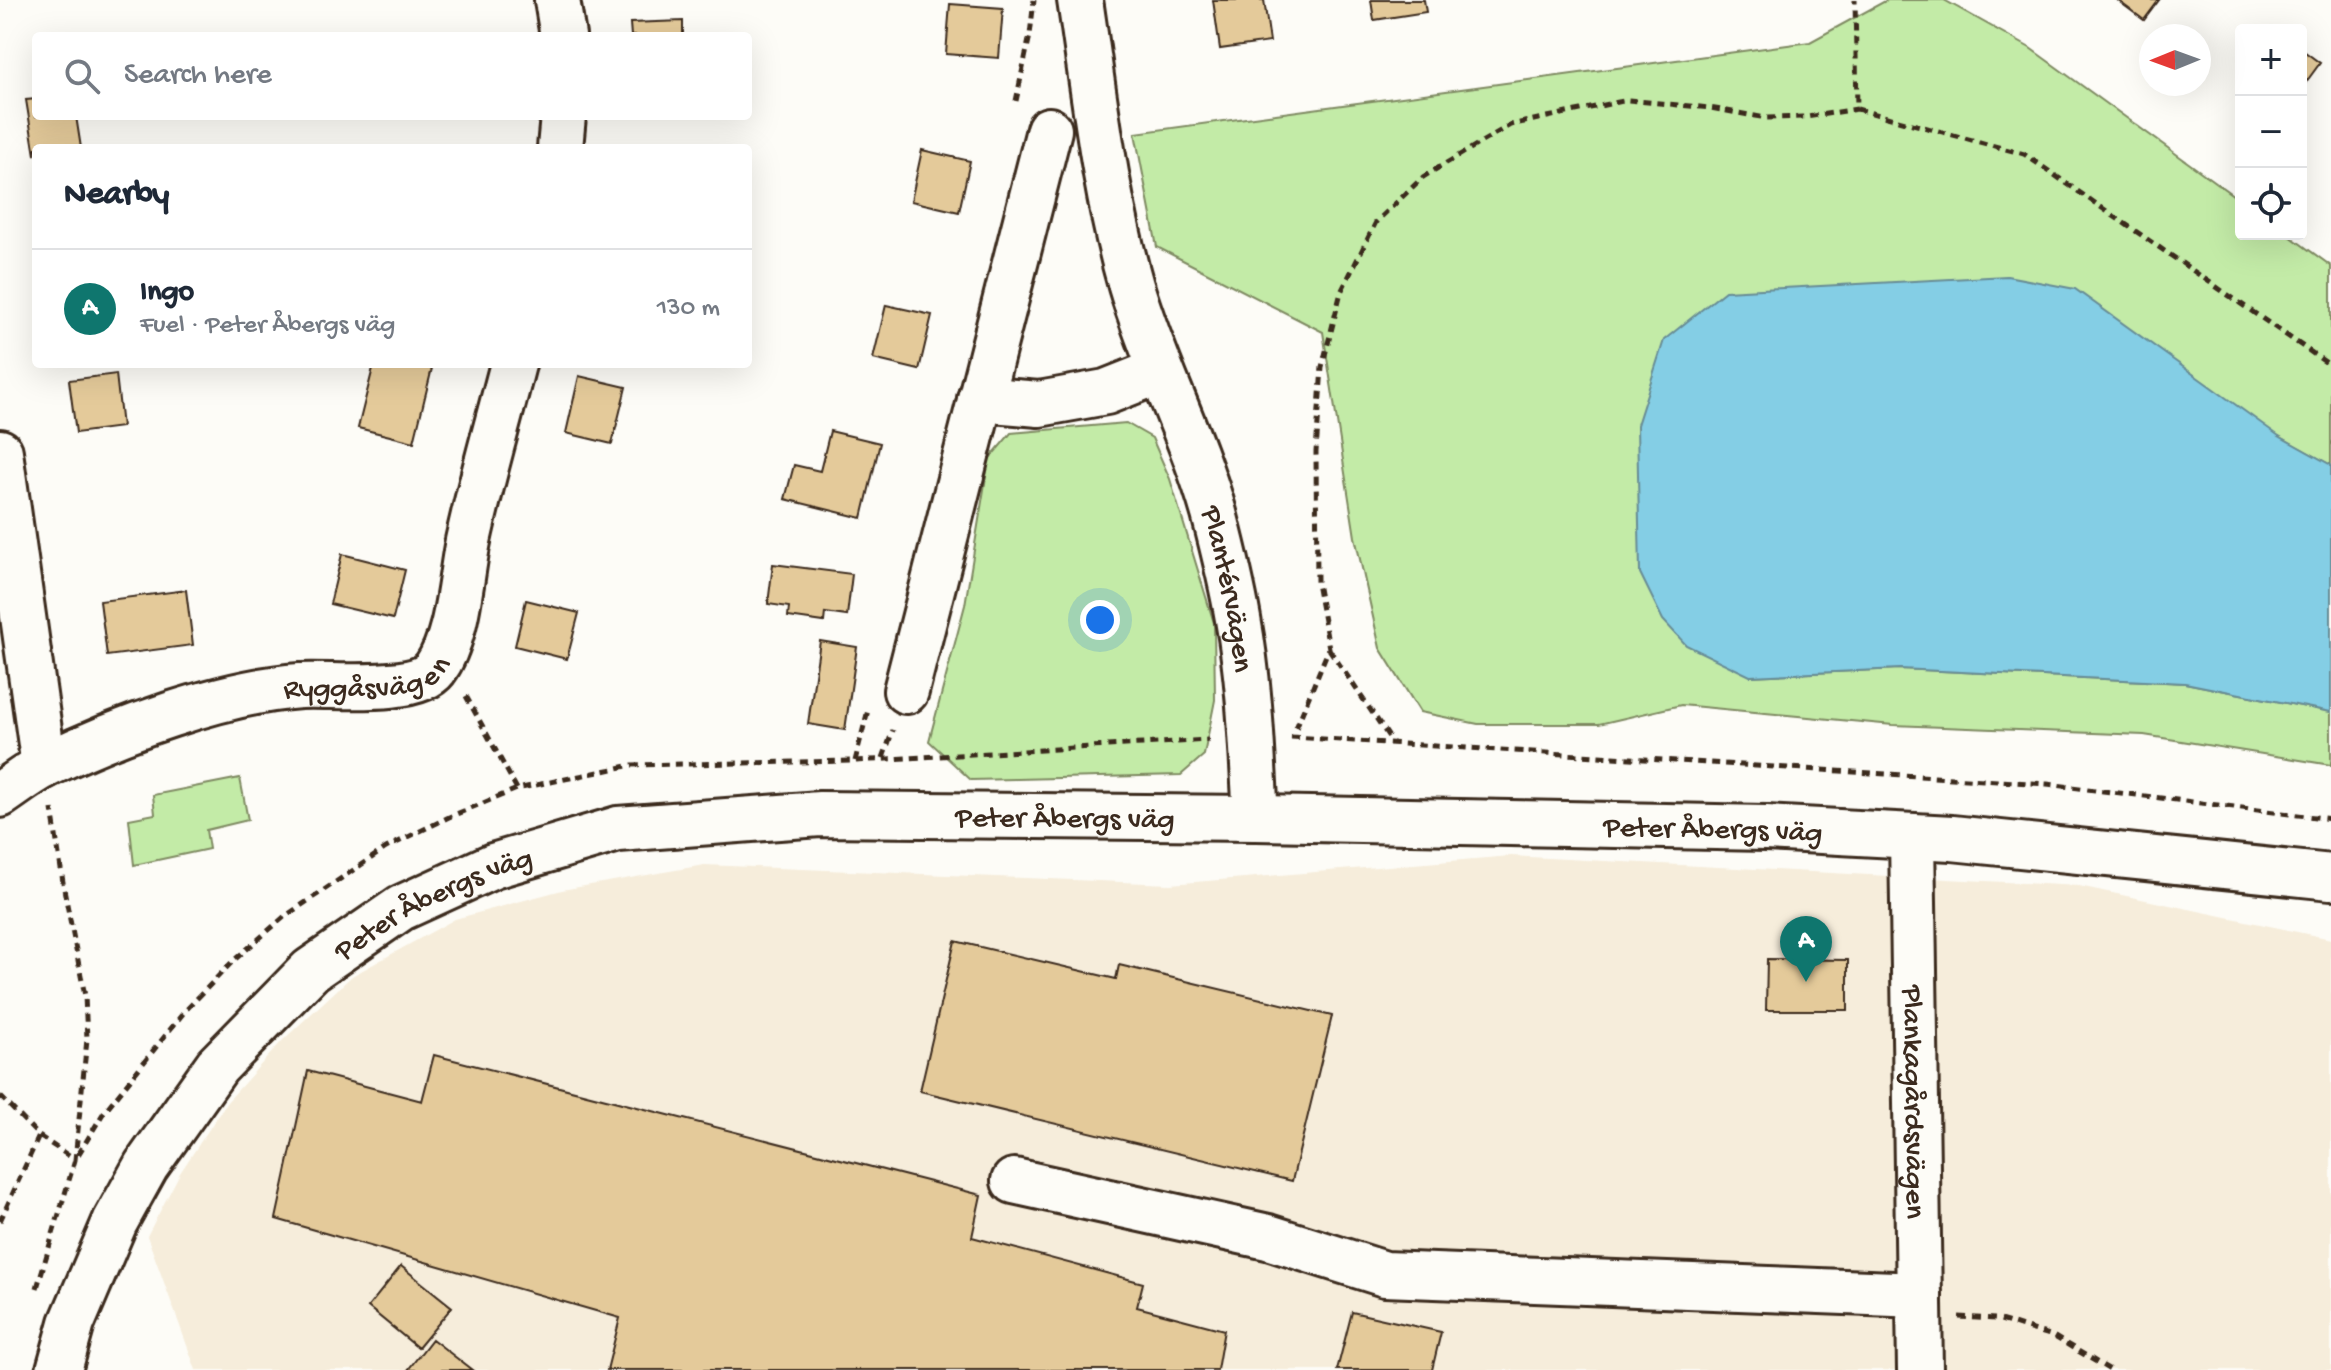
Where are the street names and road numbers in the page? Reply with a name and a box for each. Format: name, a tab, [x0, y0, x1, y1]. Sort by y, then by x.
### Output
street label: Plantérvägen	[1191, 502, 1259, 674]
street label: Ryggåsvägen	[282, 651, 461, 709]
street label: Peter Åbergs väg	[954, 801, 1175, 839]
street label: Peter Åbergs väg	[1602, 811, 1823, 853]
street label: Peter Åbergs väg	[328, 842, 537, 971]
street label: Plankagårdsvägen	[1892, 984, 1931, 1219]

